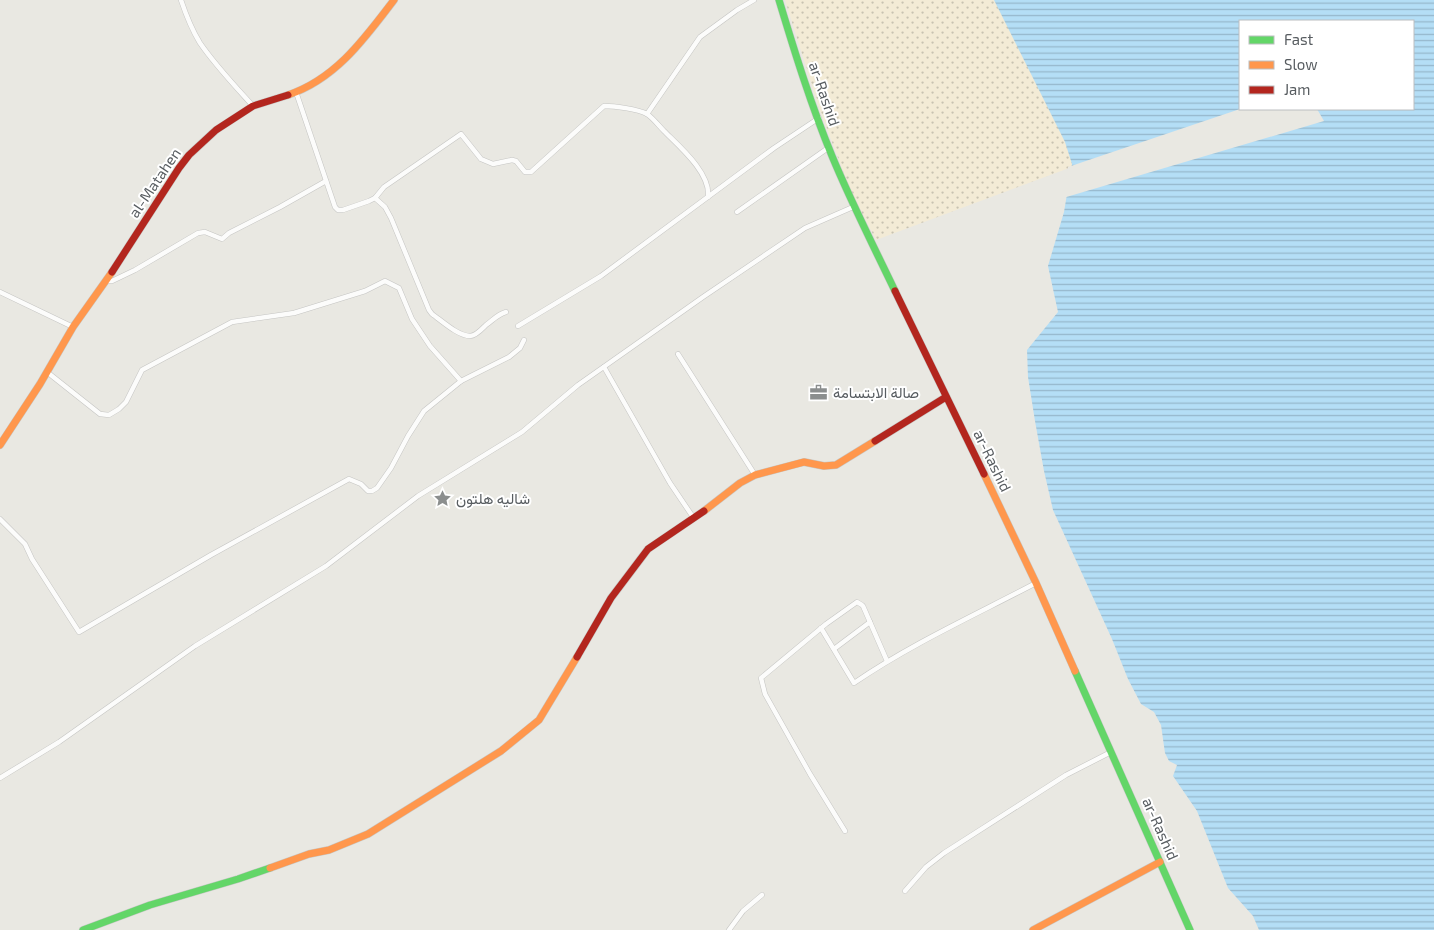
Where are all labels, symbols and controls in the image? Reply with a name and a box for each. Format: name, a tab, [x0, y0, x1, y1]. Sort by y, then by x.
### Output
legend	[1239, 20, 1414, 110]
text: Fast	[1284, 30, 1314, 48]
text: Slow	[1284, 55, 1318, 73]
street label: ar-Rashid	[806, 59, 844, 128]
text: Jam	[1284, 80, 1310, 98]
street label: al-Matahen	[124, 144, 184, 221]
office icon: صالة الابتسامة	[809, 383, 829, 403]
place label: صالة الابتسامة	[833, 383, 919, 402]
street label: ar-Rashid	[970, 427, 1016, 494]
place icon: شاليه هلتون	[432, 489, 452, 509]
place label: شاليه هلتون	[456, 489, 530, 508]
street label: ar-Rashid	[1139, 795, 1183, 863]

